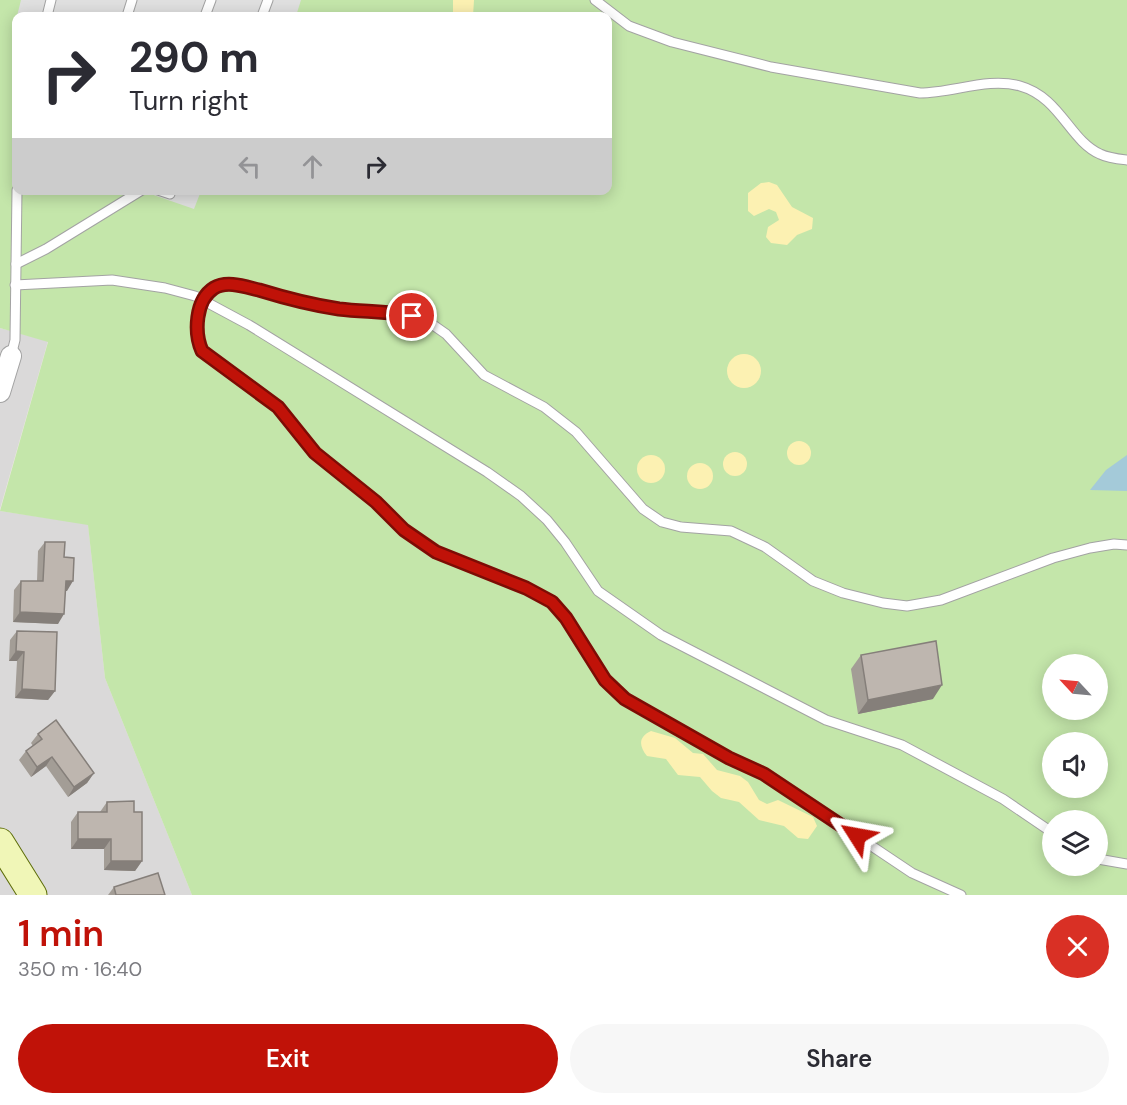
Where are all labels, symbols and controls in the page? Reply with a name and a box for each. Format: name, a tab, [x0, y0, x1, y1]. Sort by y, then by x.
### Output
text: 290 m	[129, 30, 259, 85]
icon: right	[30, 36, 108, 114]
text: Turn right	[129, 83, 249, 118]
icon: left	[233, 150, 266, 183]
icon: ahead	[296, 150, 329, 183]
icon: right	[359, 150, 392, 183]
pin	[386, 290, 437, 341]
icon: arrive	[395, 299, 428, 332]
north arrow	[1042, 654, 1108, 720]
map controls	[1042, 654, 1108, 876]
button: sound	[1042, 732, 1108, 798]
position arrow	[825, 804, 889, 868]
button: layers	[1042, 810, 1108, 876]
text: 1 min	[18, 910, 104, 957]
button: close	[1046, 915, 1109, 978]
text: 350 m · 16:40	[18, 956, 142, 982]
button: Exit	[18, 1024, 558, 1093]
button: Share	[570, 1024, 1109, 1093]

